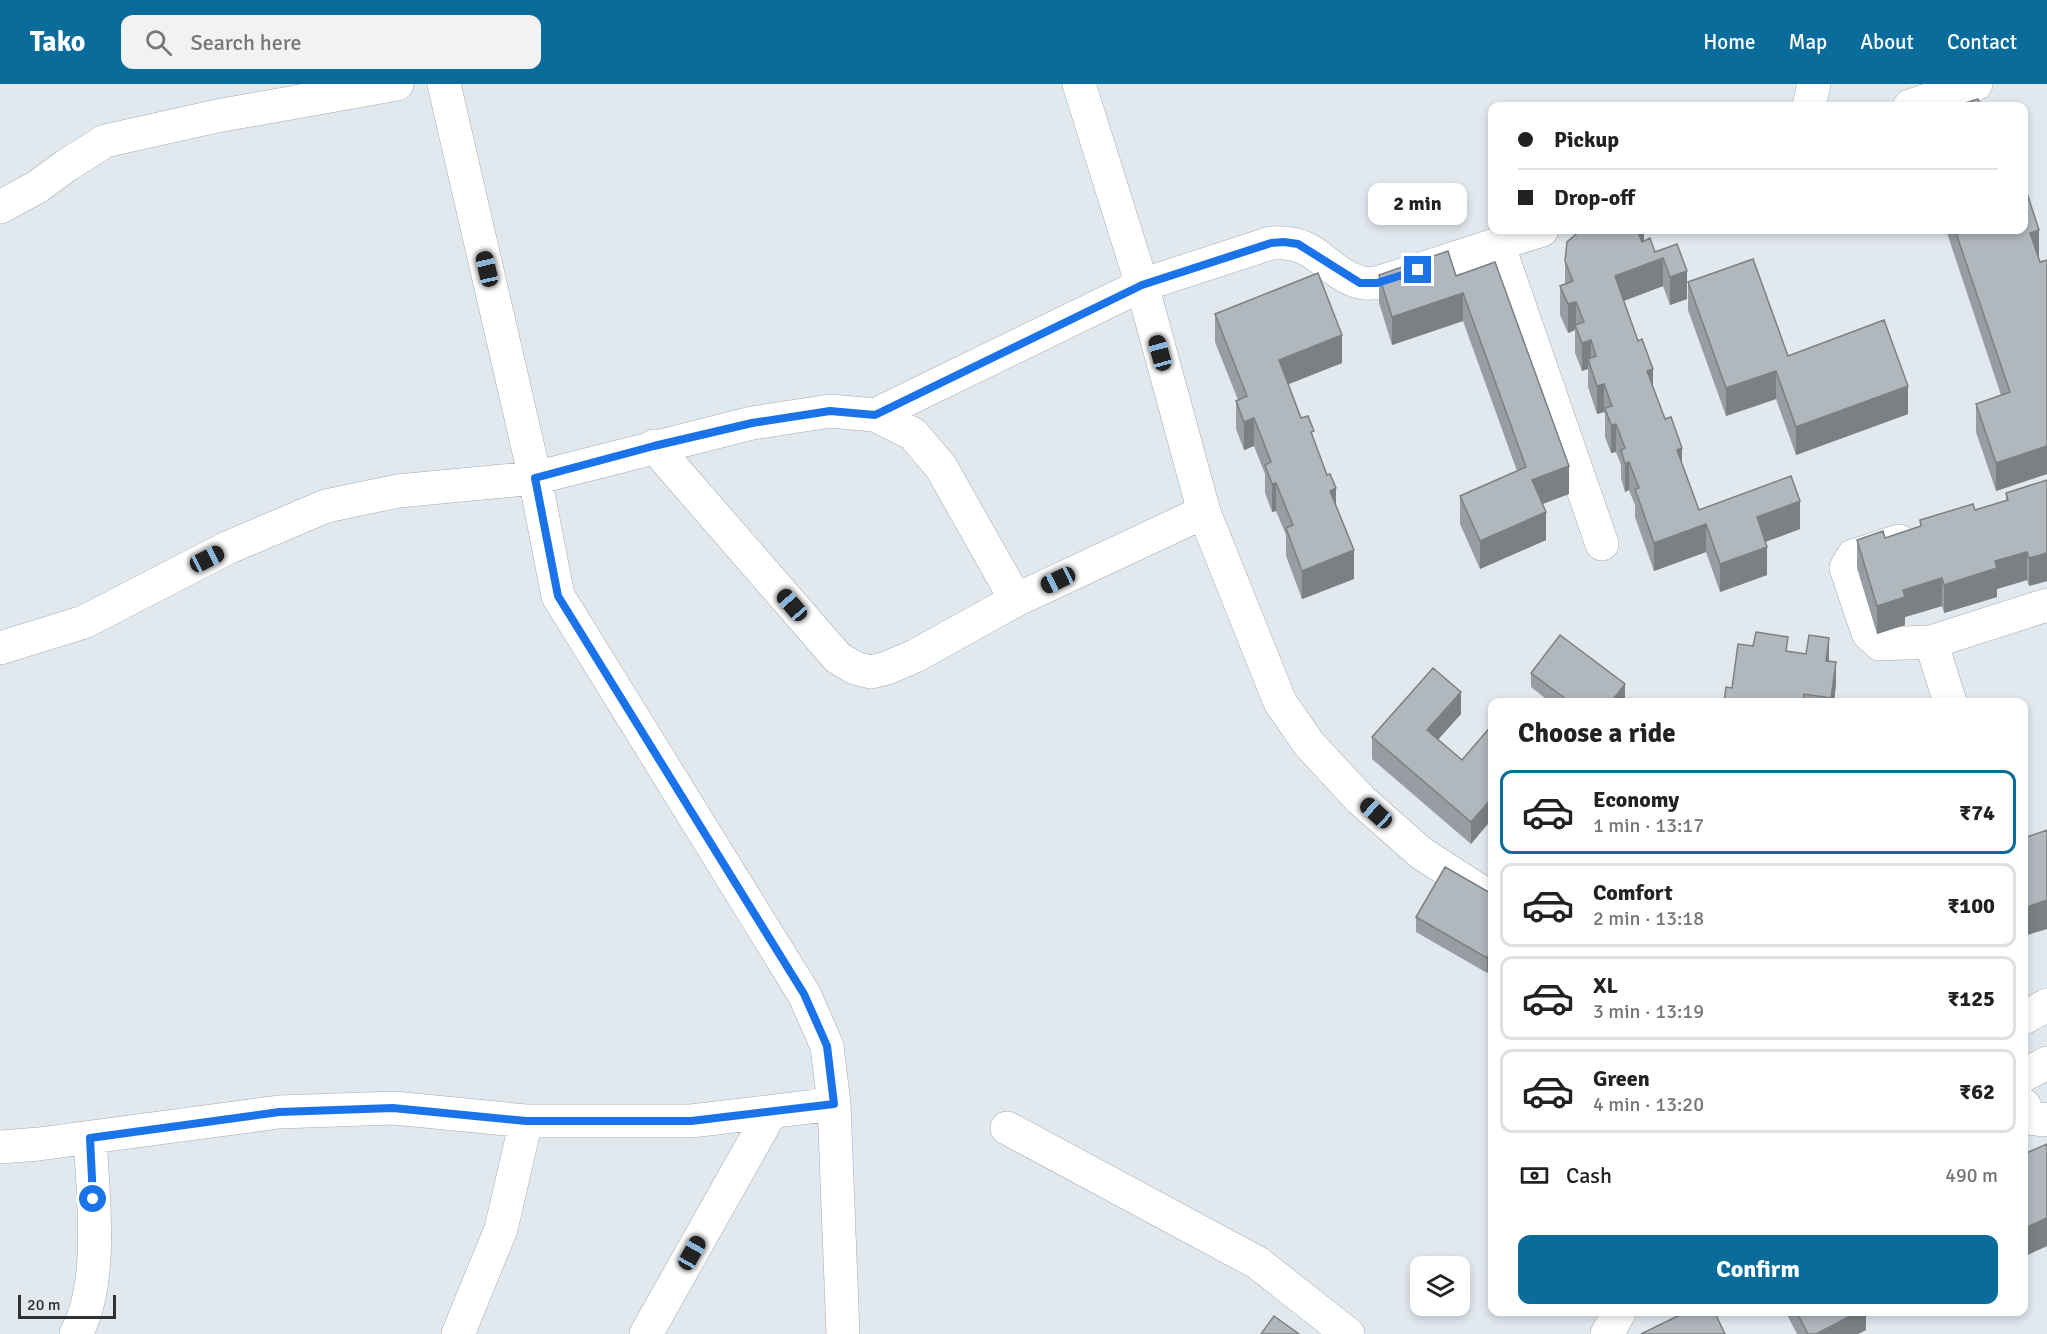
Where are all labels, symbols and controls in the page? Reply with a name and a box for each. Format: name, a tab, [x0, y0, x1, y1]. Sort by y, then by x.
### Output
search box	[121, 15, 541, 69]
text: Tako	[30, 25, 85, 59]
icon: search	[142, 26, 175, 59]
text: Search here	[190, 29, 301, 56]
text: Home	[1703, 29, 1756, 55]
text: Map	[1789, 29, 1827, 55]
text: About	[1860, 29, 1914, 55]
text: Contact	[1947, 29, 2017, 55]
text: Pickup	[1554, 126, 1619, 153]
callout: 2 min	[1368, 183, 1468, 225]
text: Drop-off	[1554, 184, 1635, 211]
text: 2 min	[1393, 191, 1442, 216]
car	[474, 249, 500, 289]
route end	[1404, 256, 1431, 283]
car	[1147, 333, 1173, 373]
car	[187, 543, 227, 575]
car	[1038, 564, 1078, 596]
car	[773, 586, 811, 624]
text: Choose a ride	[1518, 717, 1676, 750]
icon: car	[1521, 785, 1575, 839]
text: Economy	[1593, 786, 1679, 813]
car	[1357, 794, 1395, 832]
text: ₹74	[1959, 799, 1995, 826]
text: 1 min · 13:17	[1593, 813, 1704, 838]
icon: car	[1521, 878, 1575, 932]
text: Comfort	[1593, 879, 1673, 906]
text: ₹100	[1947, 892, 1995, 919]
text: 2 min · 13:18	[1593, 906, 1704, 931]
icon: car	[1521, 971, 1575, 1025]
text: XL	[1593, 972, 1618, 999]
text: ₹125	[1947, 985, 1995, 1012]
text: 3 min · 13:19	[1593, 999, 1704, 1024]
icon: car	[1521, 1064, 1575, 1118]
text: Green	[1593, 1065, 1650, 1092]
text: ₹62	[1959, 1078, 1995, 1105]
text: 4 min · 13:20	[1593, 1092, 1704, 1117]
icon: cash	[1518, 1159, 1551, 1192]
text: Cash	[1566, 1162, 1612, 1189]
text: 490 m	[1945, 1163, 1998, 1188]
route start	[79, 1185, 106, 1212]
car	[675, 1233, 709, 1273]
button: Confirm	[1518, 1235, 1998, 1304]
map controls	[1410, 1256, 1470, 1316]
button: layers	[1410, 1256, 1470, 1316]
scale bar	[18, 1292, 116, 1320]
text: 20 m	[27, 1295, 61, 1315]

